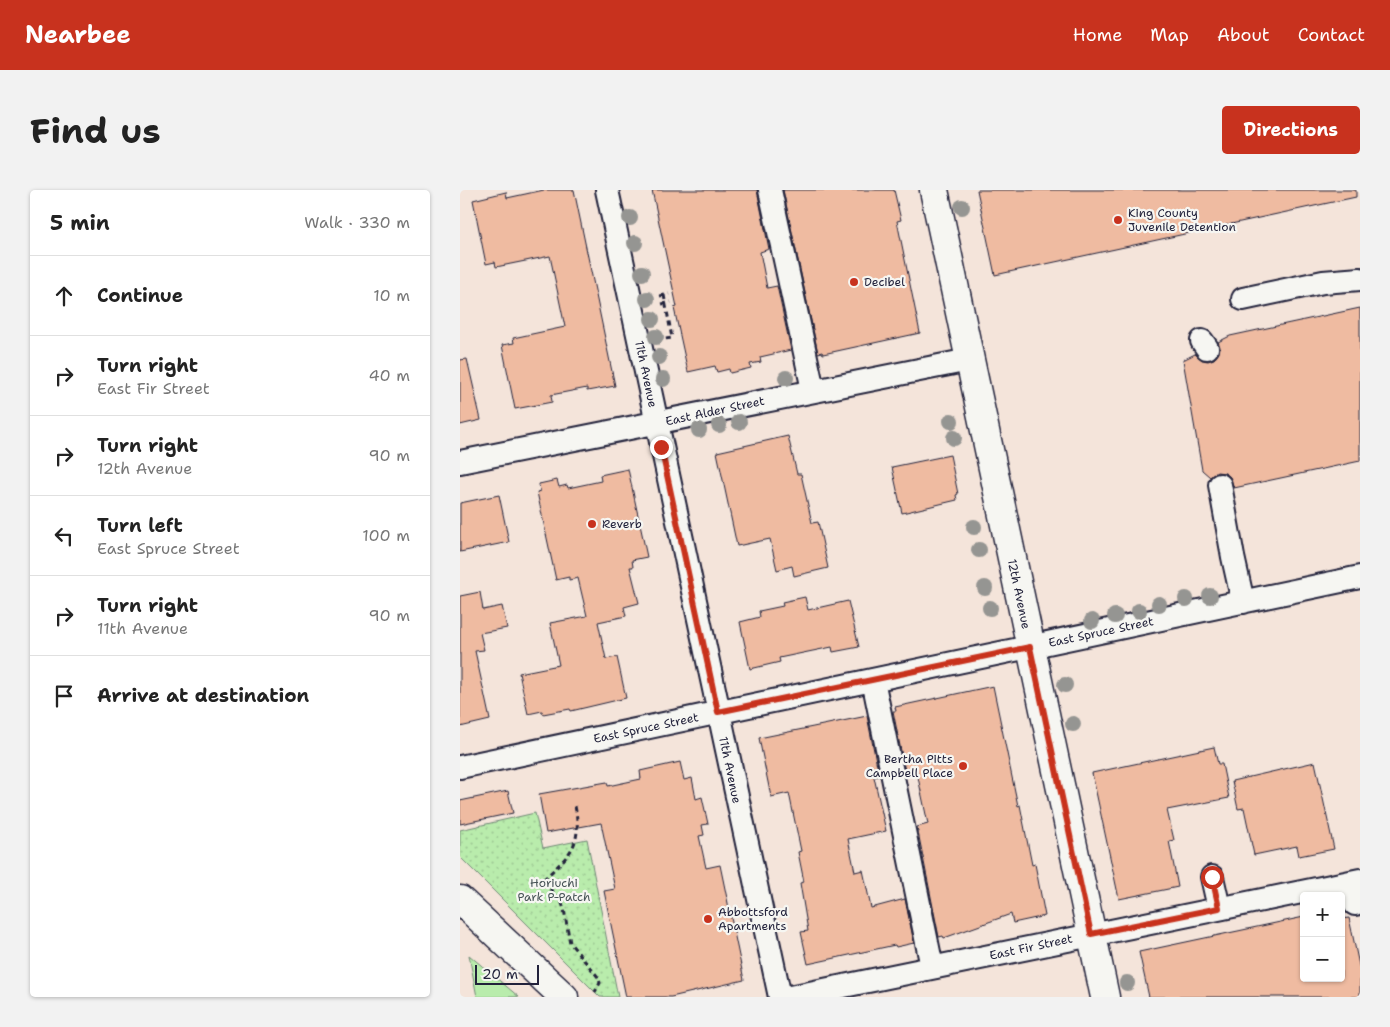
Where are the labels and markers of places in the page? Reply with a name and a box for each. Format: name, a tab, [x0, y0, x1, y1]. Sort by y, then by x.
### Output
place label: King County Juvenile Detention	[1128, 205, 1236, 235]
marker: King County Juvenile Detention	[1112, 214, 1124, 226]
place label: Decibel	[864, 274, 905, 290]
marker: Decibel	[848, 276, 860, 288]
place label: Reverb	[602, 516, 642, 532]
marker: Reverb	[586, 518, 598, 530]
place label: Bertha Pitts Campbell Place	[866, 751, 953, 781]
marker: Bertha Pitts Campbell Place	[957, 760, 969, 772]
place label: Abbottsford Apartments	[718, 904, 788, 934]
marker: Abbottsford Apartments	[702, 913, 714, 925]

